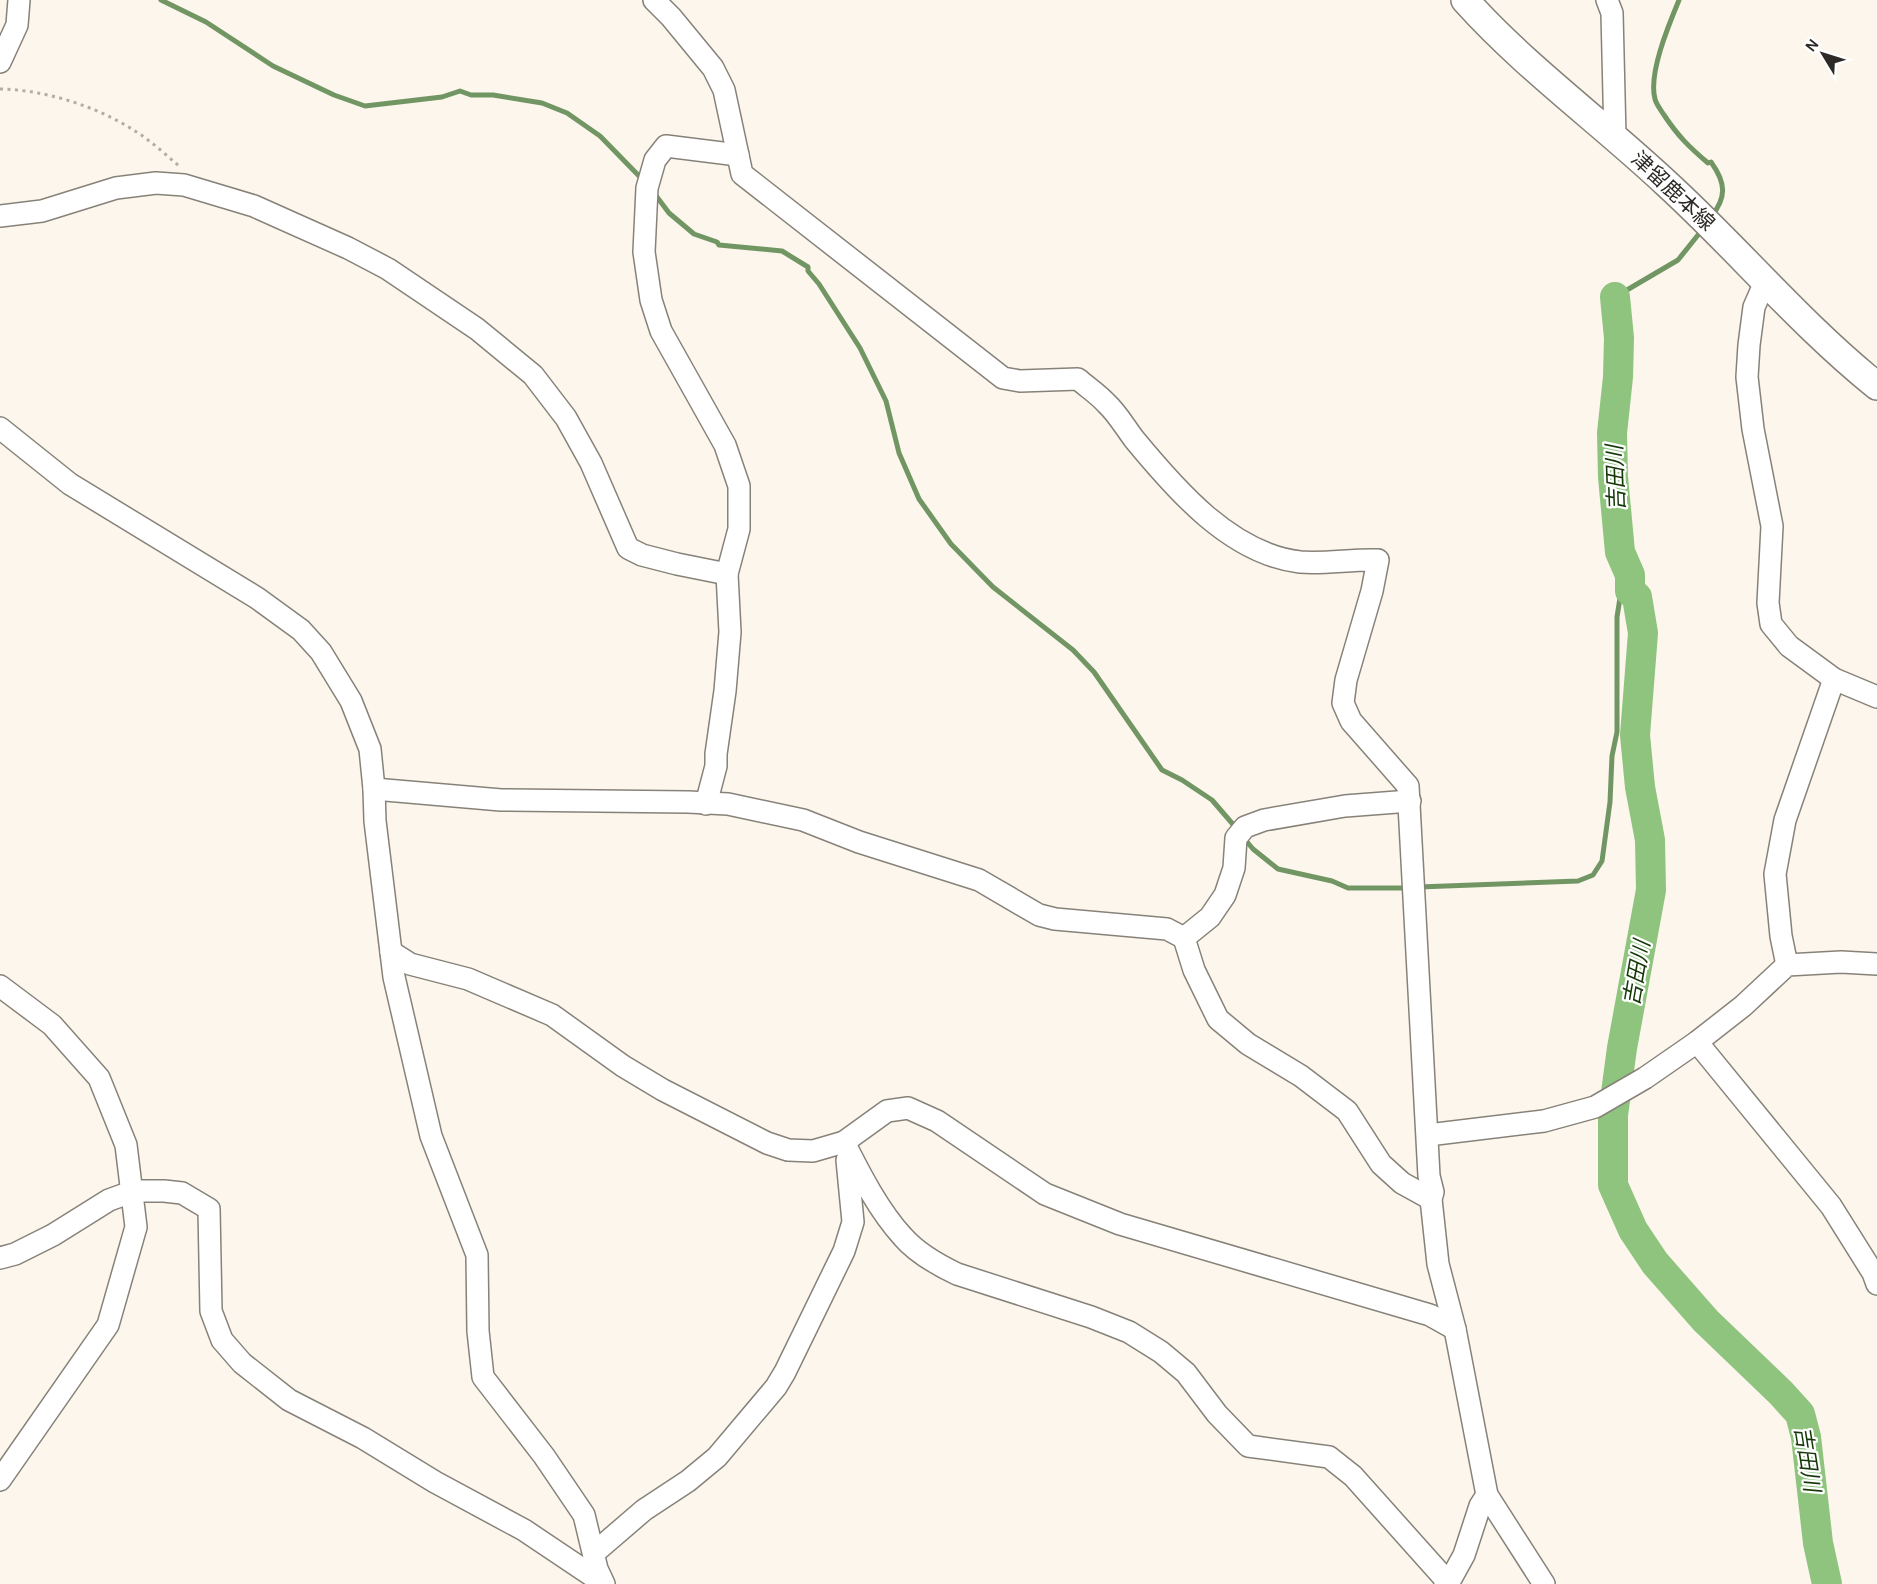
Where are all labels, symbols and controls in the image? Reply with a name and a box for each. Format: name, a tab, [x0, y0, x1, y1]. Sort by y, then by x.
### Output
north arrow	[1793, 24, 1853, 84]
text: N	[1801, 35, 1823, 55]
street label: 津留鹿本線	[1626, 146, 1720, 236]
water label: 吉田川	[1602, 443, 1630, 511]
water label: 吉田川	[1618, 936, 1656, 1008]
water label: 吉田川	[1789, 1424, 1825, 1496]

